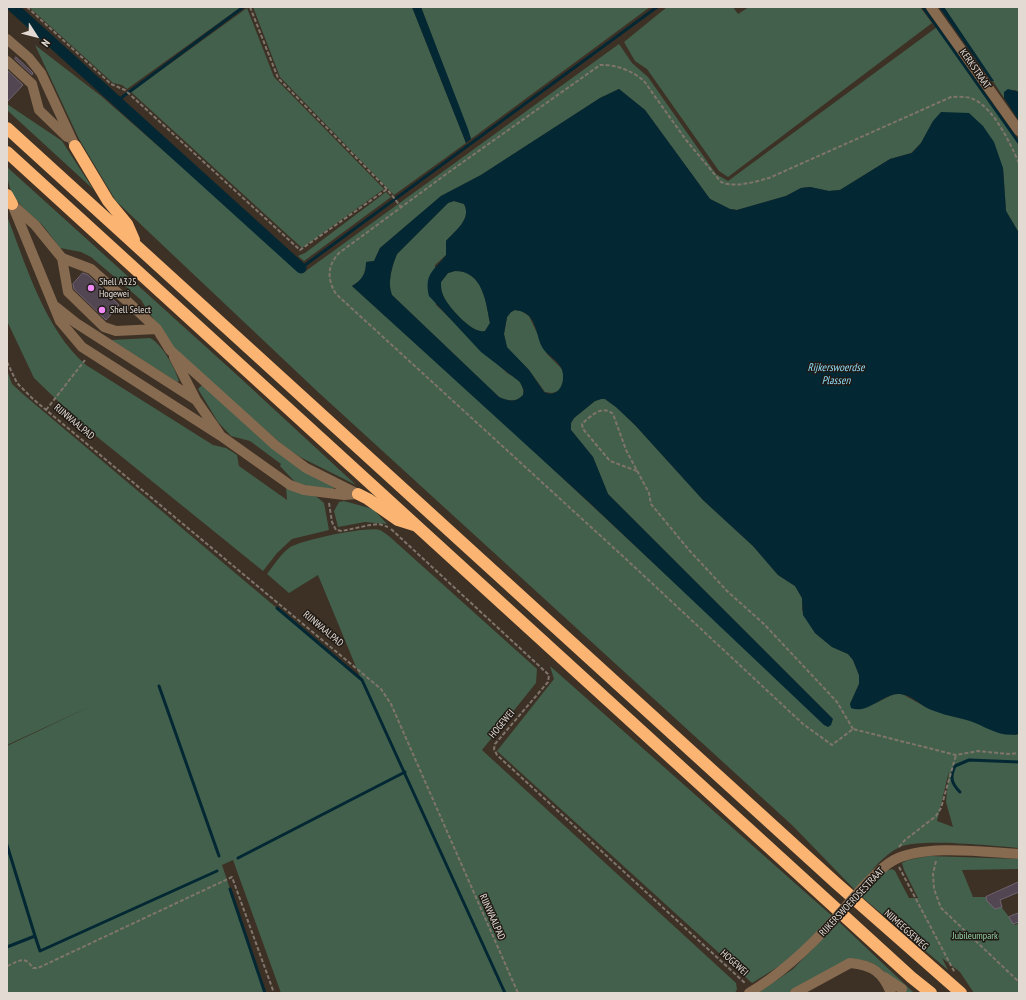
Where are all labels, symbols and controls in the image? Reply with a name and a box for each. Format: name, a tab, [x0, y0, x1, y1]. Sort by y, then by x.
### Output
north arrow	[16, 16, 56, 56]
text: N	[38, 37, 53, 50]
street label: KERKSTRAAT	[957, 47, 993, 91]
place label: Shell A325 Hogewei	[99, 276, 137, 300]
marker: Shell A325 Hogewei	[86, 283, 96, 293]
place label: Shell Select	[110, 304, 151, 316]
marker: Shell Select	[97, 305, 107, 315]
water label: Rijkerswoerdse Plassen	[807, 361, 865, 387]
street label: RIJNWAALPAD	[51, 402, 97, 442]
street label: RIJNWAALPAD	[300, 609, 346, 649]
street label: HOGEWEI	[487, 707, 517, 741]
street label: RIJKERSWOERDSESTRAAT	[817, 865, 887, 939]
street label: RIJNWAALPAD	[477, 892, 507, 942]
street label: NIJMEEGSEWEG	[882, 907, 930, 953]
park label: Jubileumpark	[952, 930, 998, 942]
street label: HOGEWEI	[718, 947, 750, 979]

